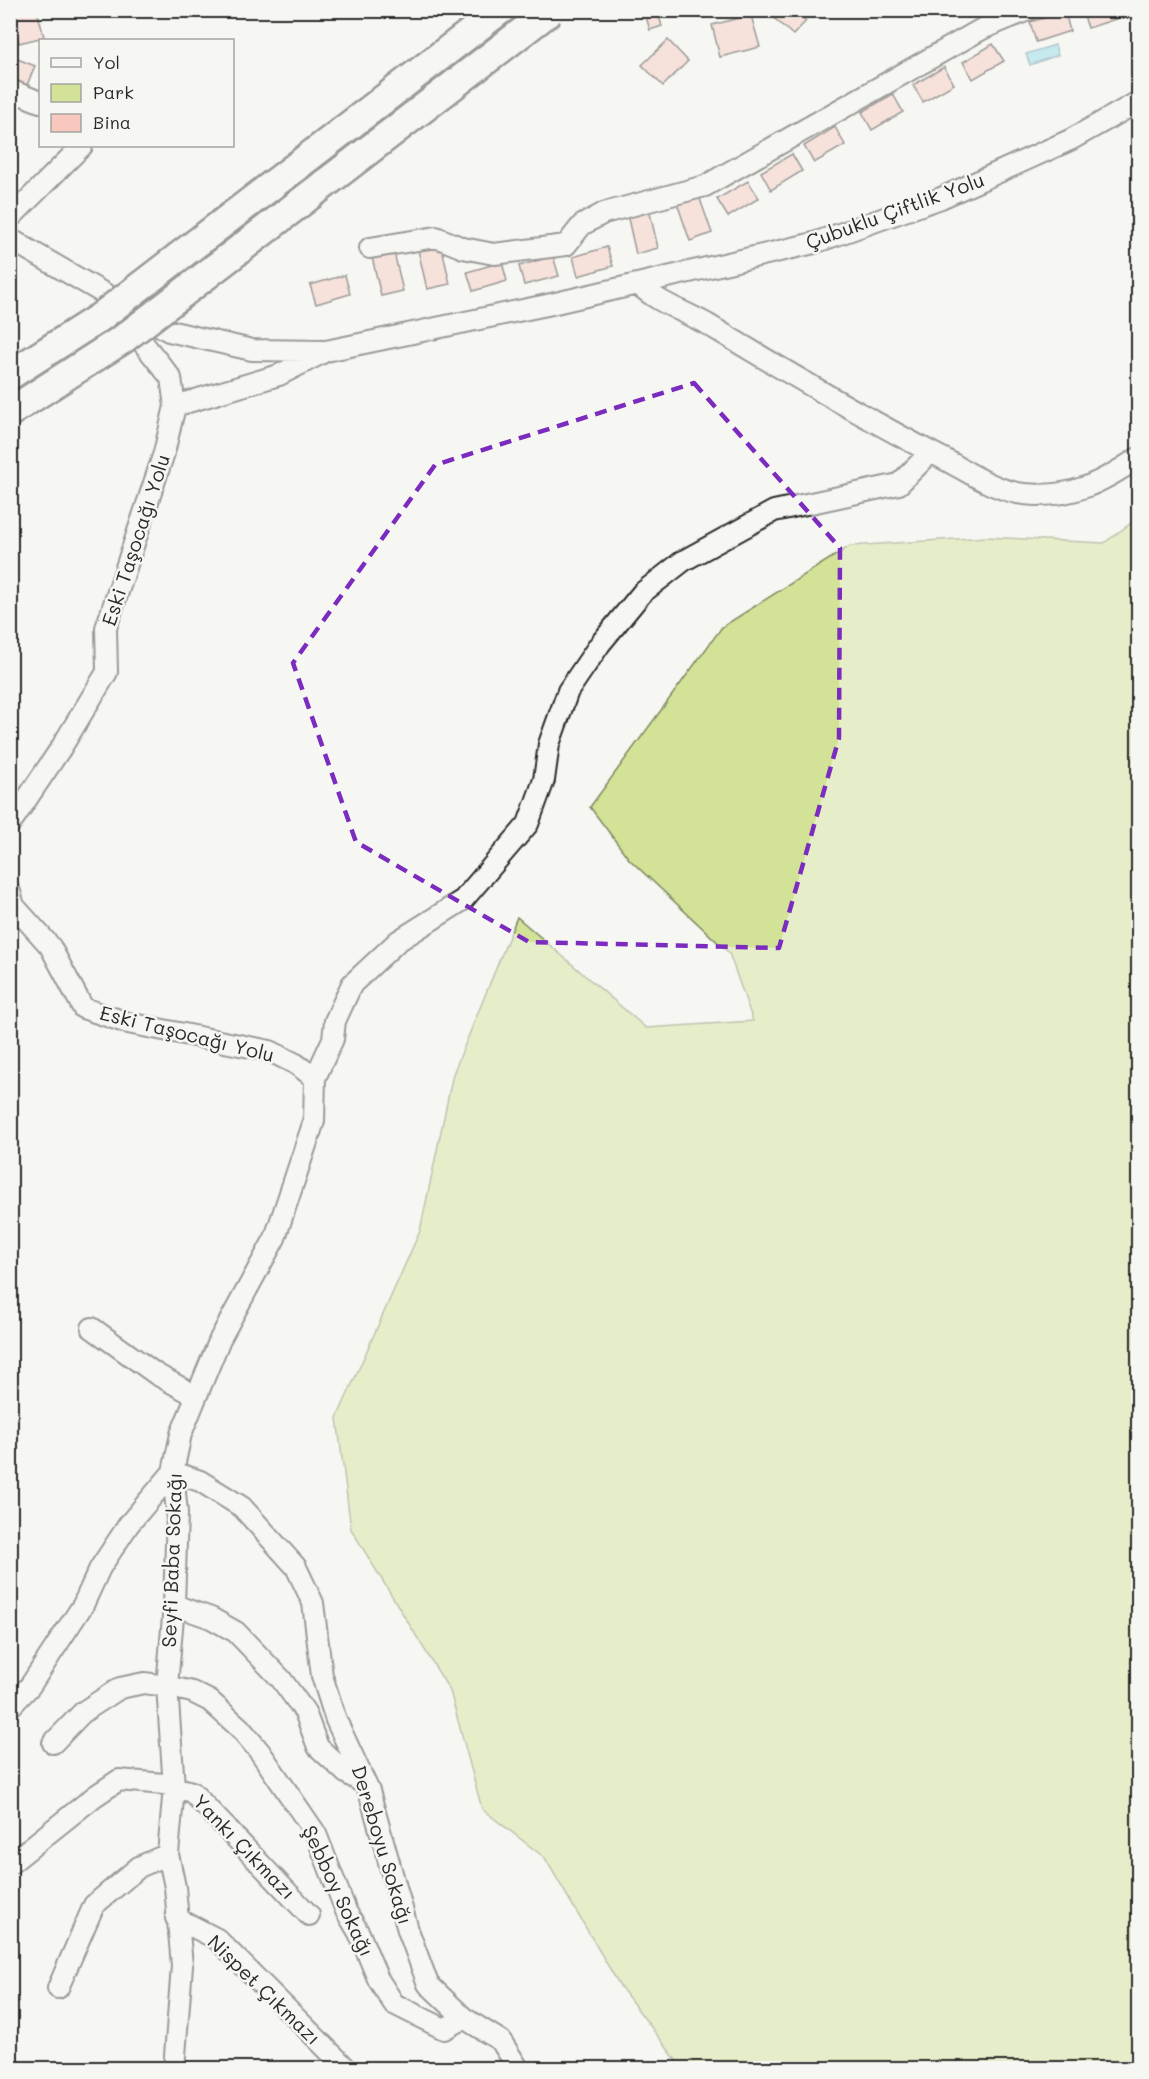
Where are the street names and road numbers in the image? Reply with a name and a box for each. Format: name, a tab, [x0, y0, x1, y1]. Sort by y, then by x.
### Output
street label: Çubuklu Çiftlik Yolu	[802, 166, 987, 254]
street label: Eski Taşocağı Yolu	[95, 451, 175, 629]
street label: Eski Taşocağı Yolu	[97, 999, 277, 1067]
street label: Seyfi Baba Sokağı	[155, 1472, 187, 1648]
street label: Dereboyu Sokağı	[346, 1762, 420, 1927]
street label: Yankı Çıkmazı	[188, 1788, 302, 1905]
street label: Şebboy Sokağı	[297, 1821, 381, 1960]
street label: Nispet Çıkmazı	[203, 1929, 327, 2050]

